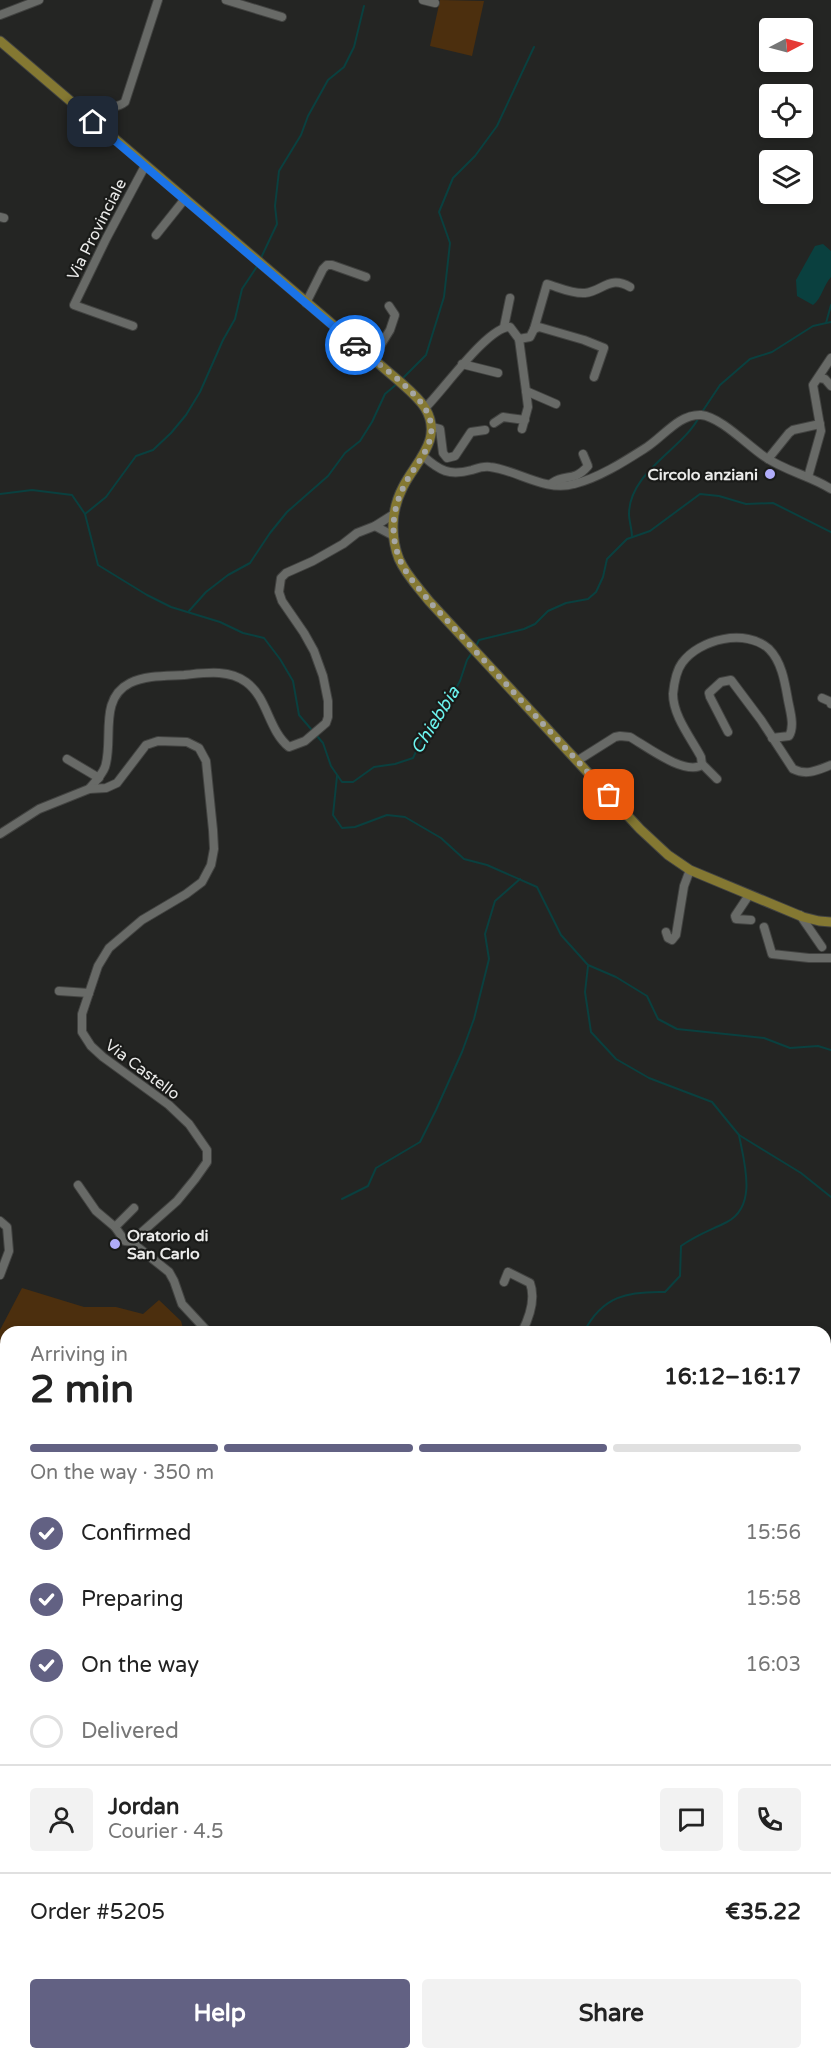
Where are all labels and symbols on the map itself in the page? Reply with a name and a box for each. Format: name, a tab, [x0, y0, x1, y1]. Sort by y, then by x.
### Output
north arrow	[759, 18, 813, 72]
pin	[67, 96, 118, 147]
street label: Via Provinciale	[63, 175, 131, 283]
courier	[325, 315, 385, 375]
place label: Circolo anziani	[648, 465, 758, 485]
marker: Circolo anziani	[763, 467, 777, 481]
water label: Chiebbia	[406, 681, 465, 758]
pin	[583, 769, 634, 820]
street label: Via Castello	[101, 1035, 184, 1104]
place label: Oratorio di San Carlo	[127, 1226, 209, 1264]
marker: Oratorio di San Carlo	[108, 1237, 122, 1251]

